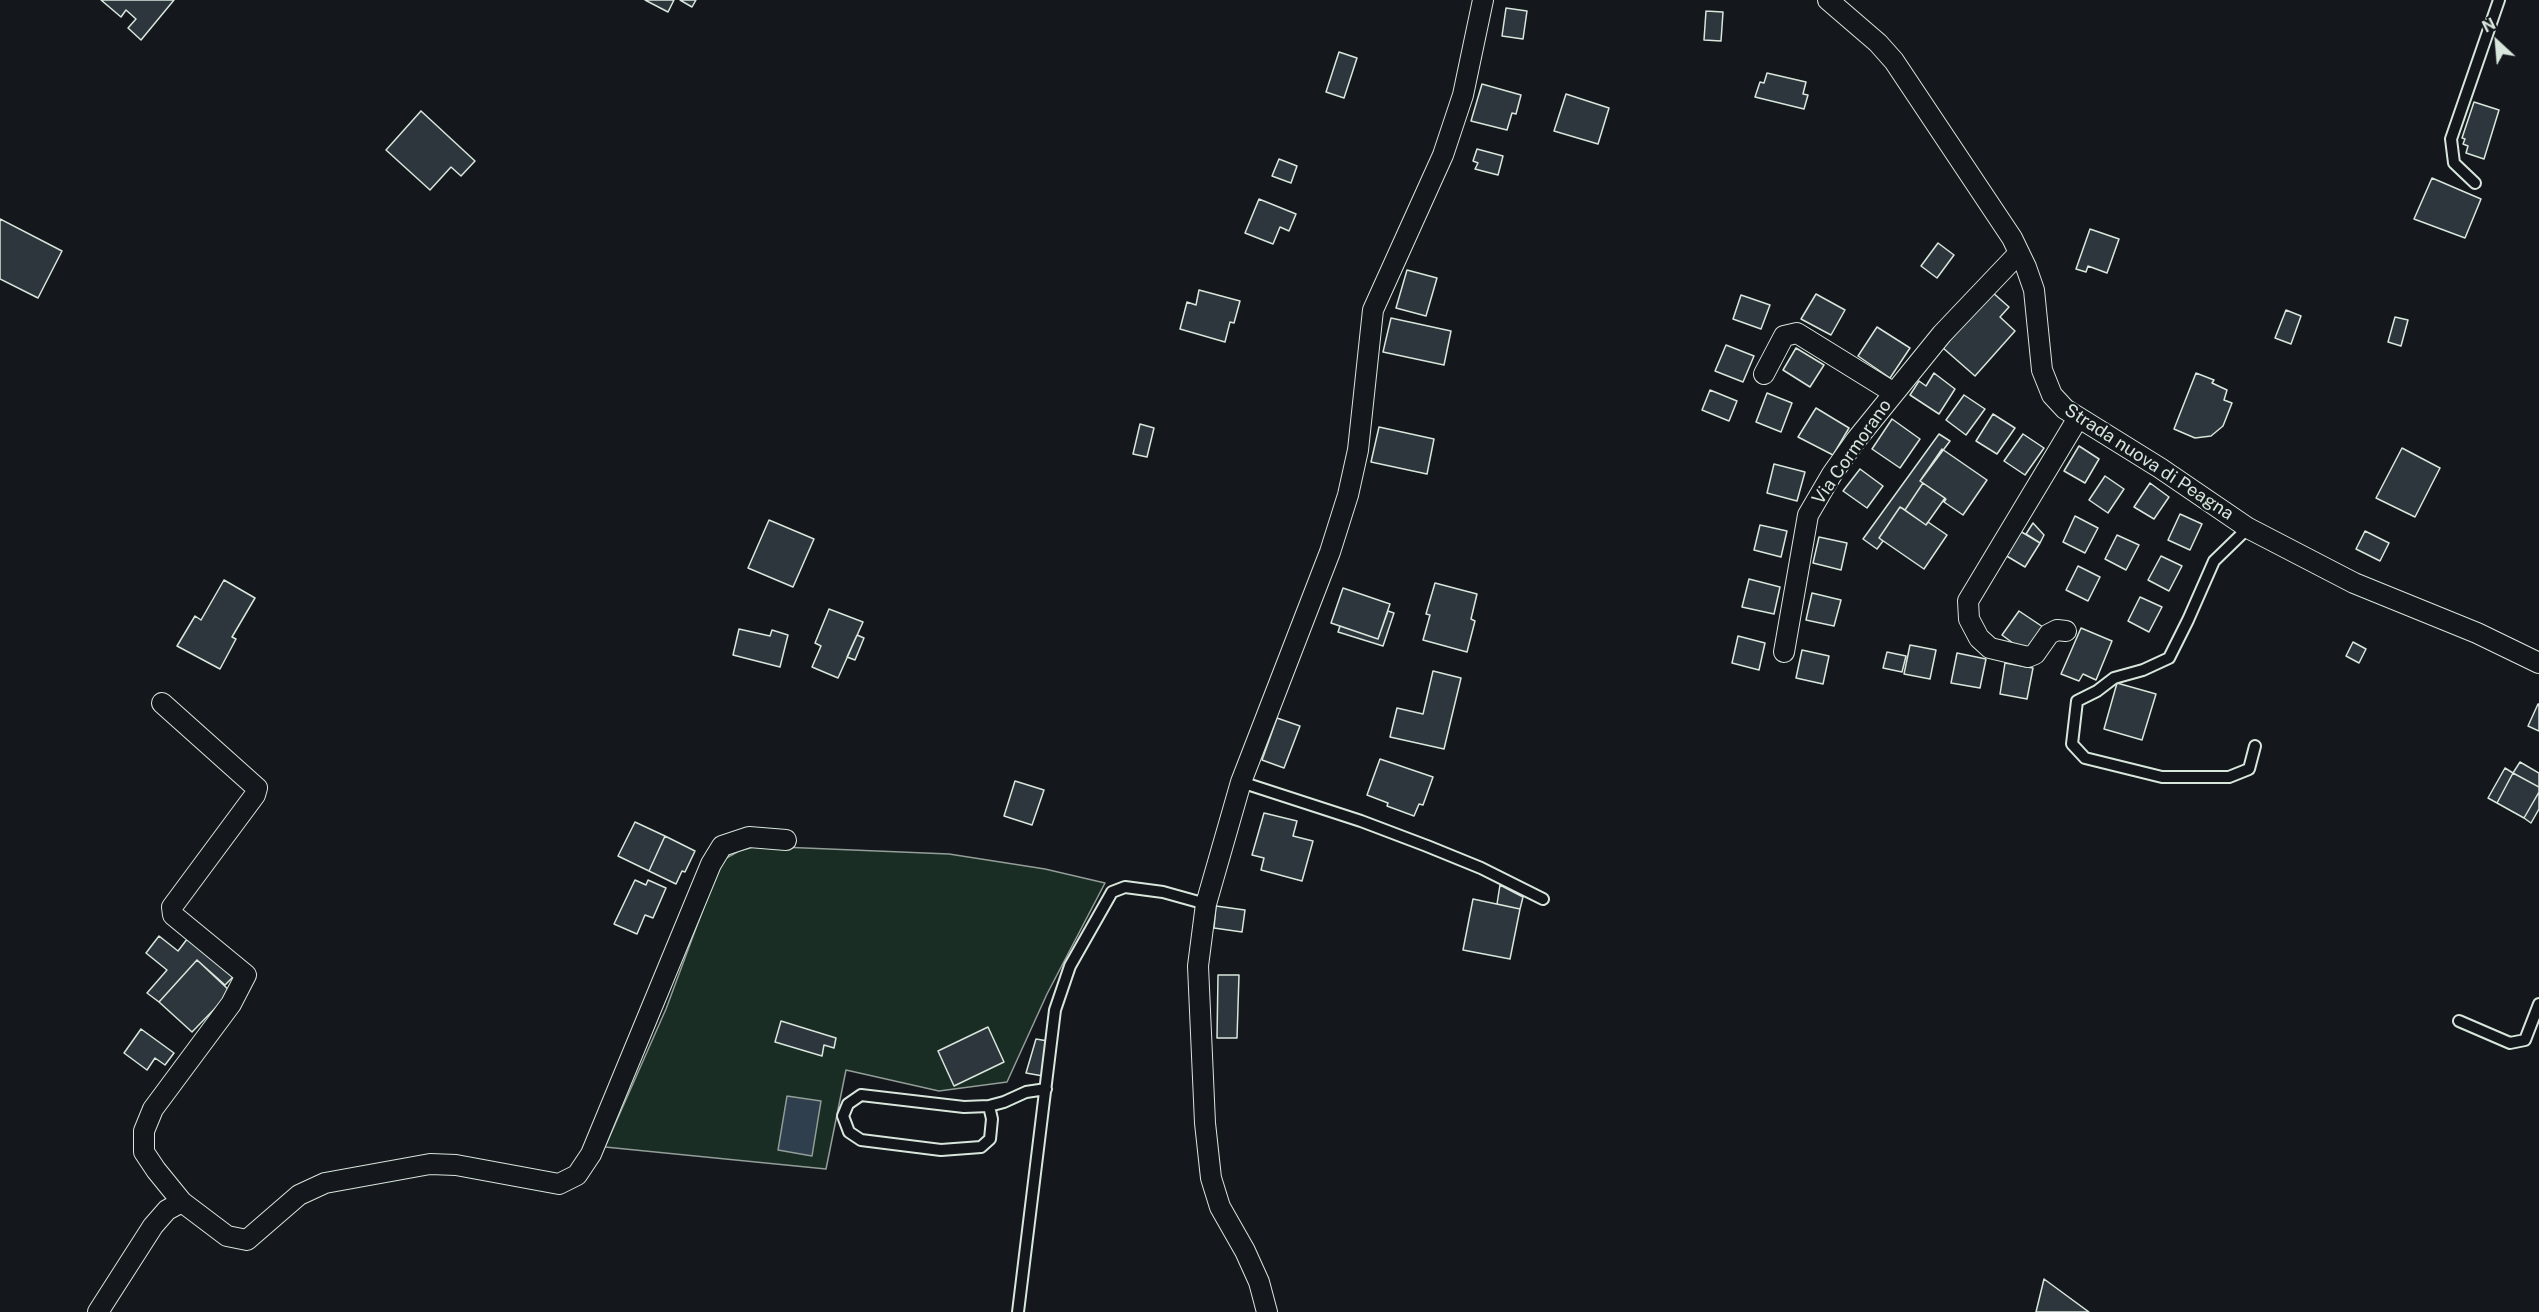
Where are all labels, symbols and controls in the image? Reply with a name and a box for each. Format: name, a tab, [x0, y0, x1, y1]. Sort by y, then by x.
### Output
north arrow	[2467, 12, 2527, 72]
text: N	[2479, 14, 2499, 37]
street label: Via Cormorano	[1808, 395, 1896, 509]
street label: Strada nuova di Peagna	[2061, 399, 2237, 525]

